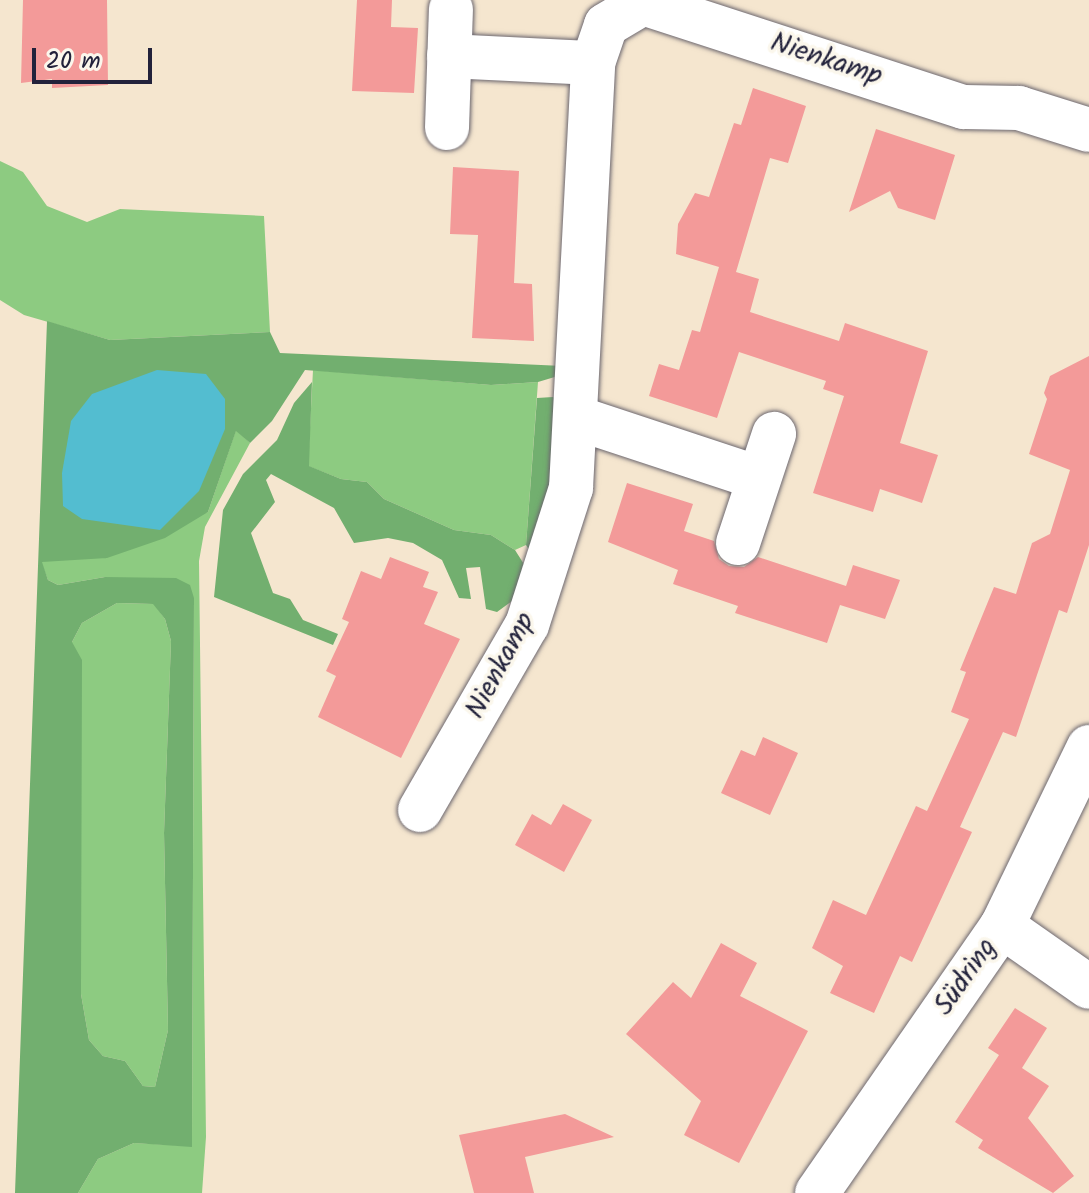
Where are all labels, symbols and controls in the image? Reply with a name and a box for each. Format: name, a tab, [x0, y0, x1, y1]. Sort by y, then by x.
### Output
street label: Nienkamp	[766, 26, 886, 94]
scale bar	[36, 32, 156, 82]
text: 20 m	[46, 42, 101, 81]
street label: Nienkamp	[459, 607, 543, 725]
street label: Südring	[927, 932, 1005, 1022]

